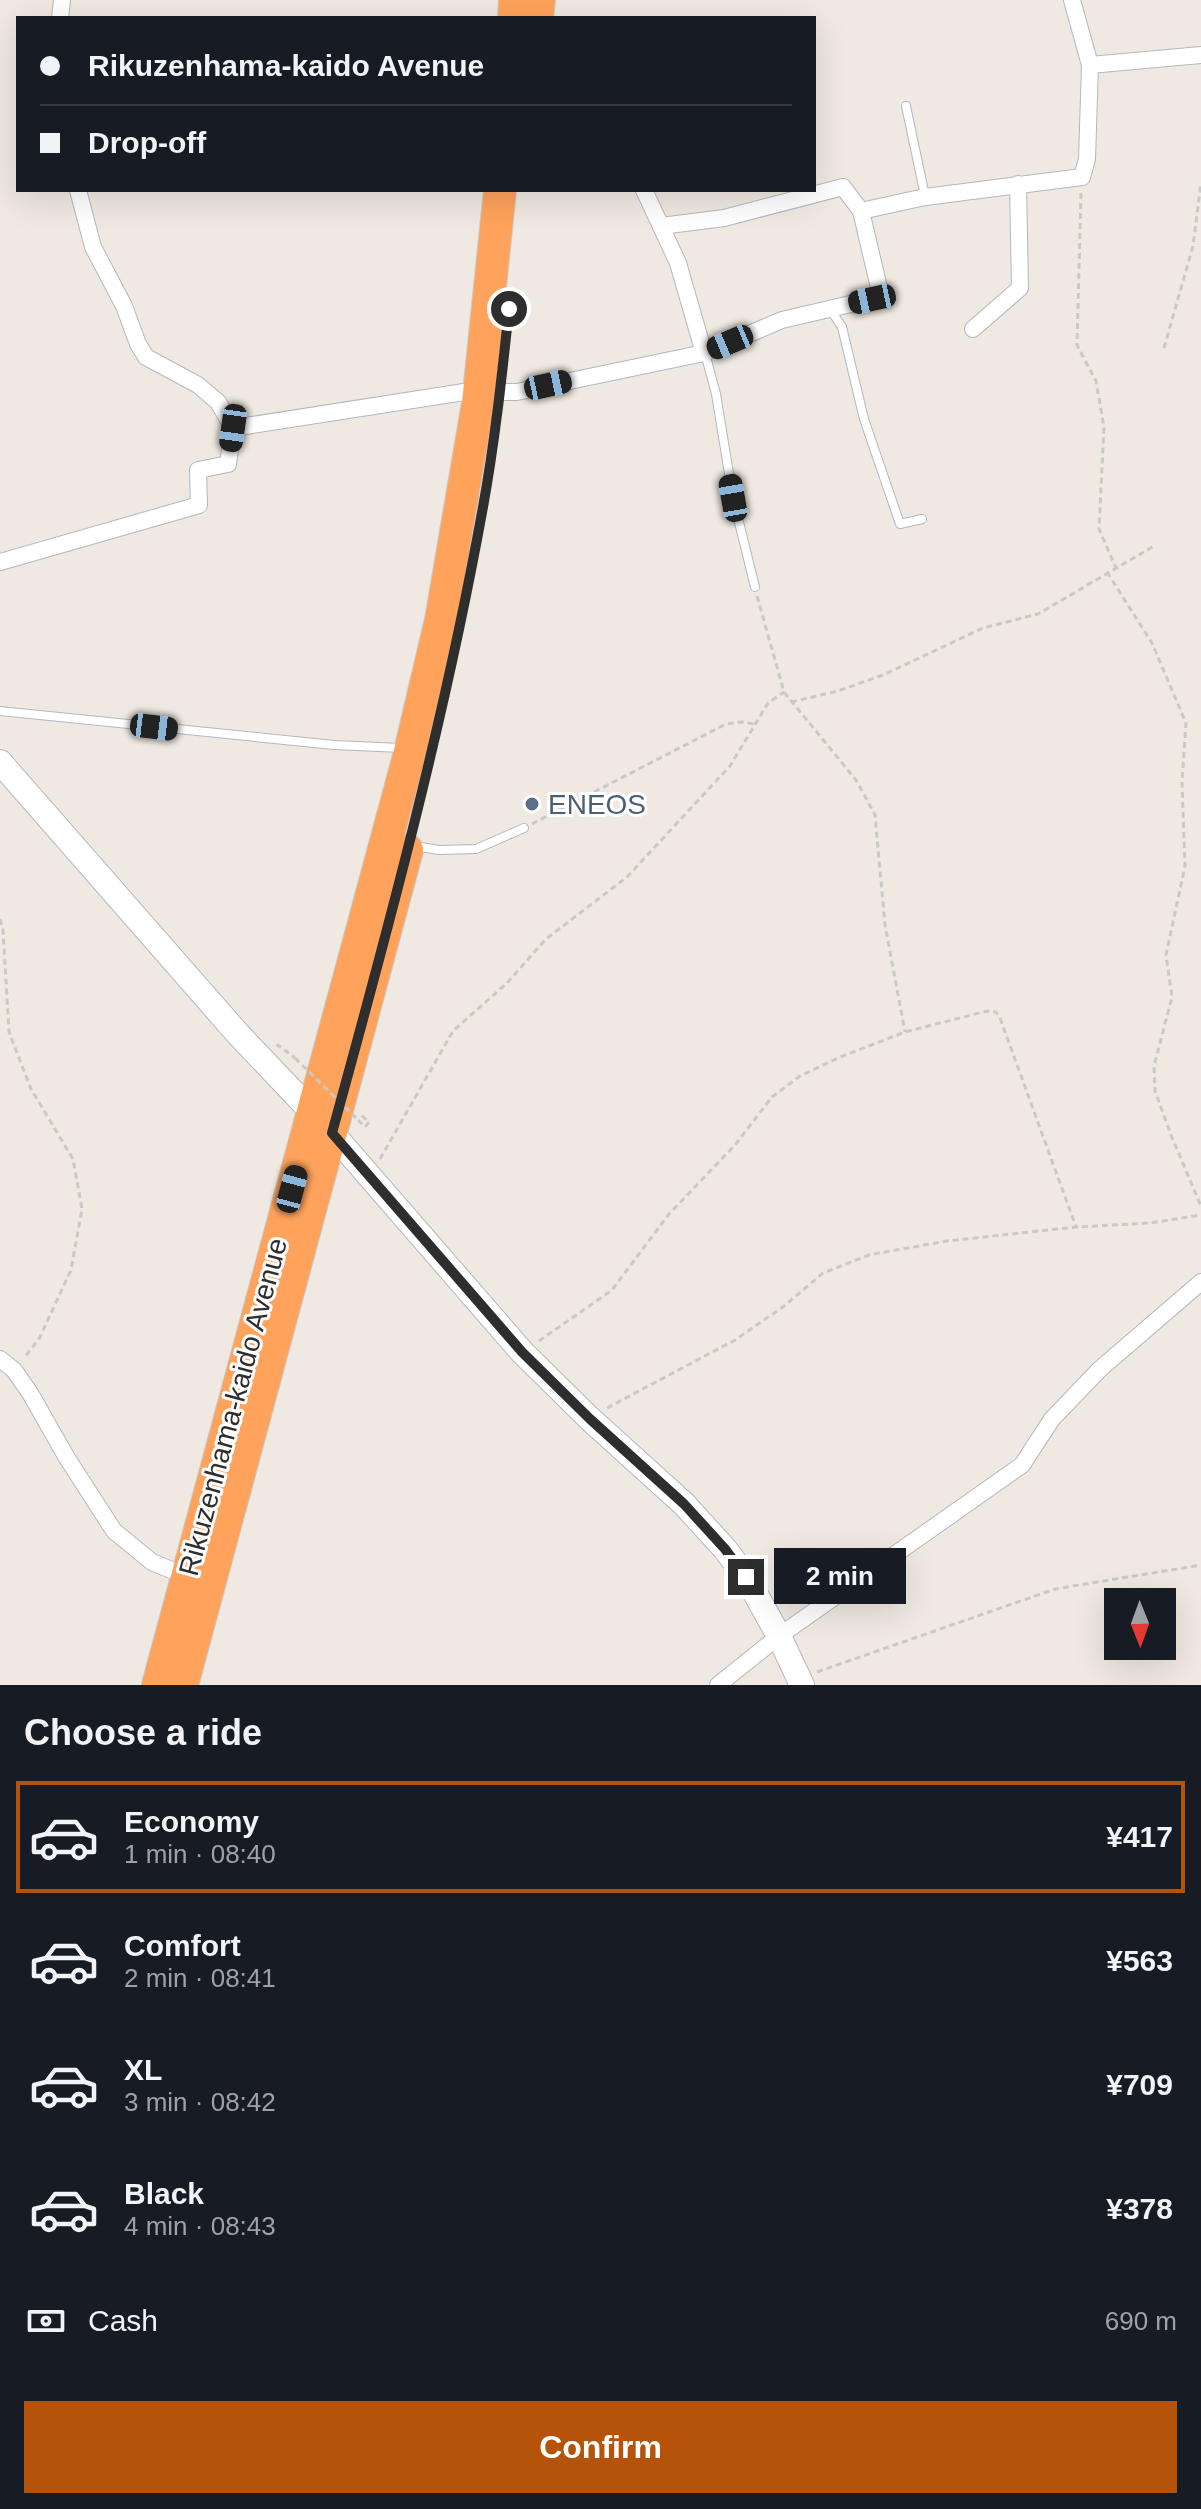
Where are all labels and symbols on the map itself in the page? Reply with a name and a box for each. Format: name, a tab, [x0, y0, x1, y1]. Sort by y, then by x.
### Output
car	[846, 282, 898, 316]
route start	[491, 291, 527, 327]
car	[703, 322, 757, 362]
car	[522, 368, 574, 402]
car	[218, 403, 248, 453]
car	[717, 472, 749, 524]
car	[129, 712, 179, 742]
place label: ENEOS	[548, 789, 646, 820]
marker: ENEOS	[523, 795, 541, 813]
car	[274, 1163, 310, 1215]
street label: Rikuzenhama-kaido Avenue	[173, 1235, 293, 1579]
callout: 2 min	[774, 1549, 906, 1605]
route end	[728, 1559, 764, 1595]
north arrow	[1104, 1588, 1176, 1660]

